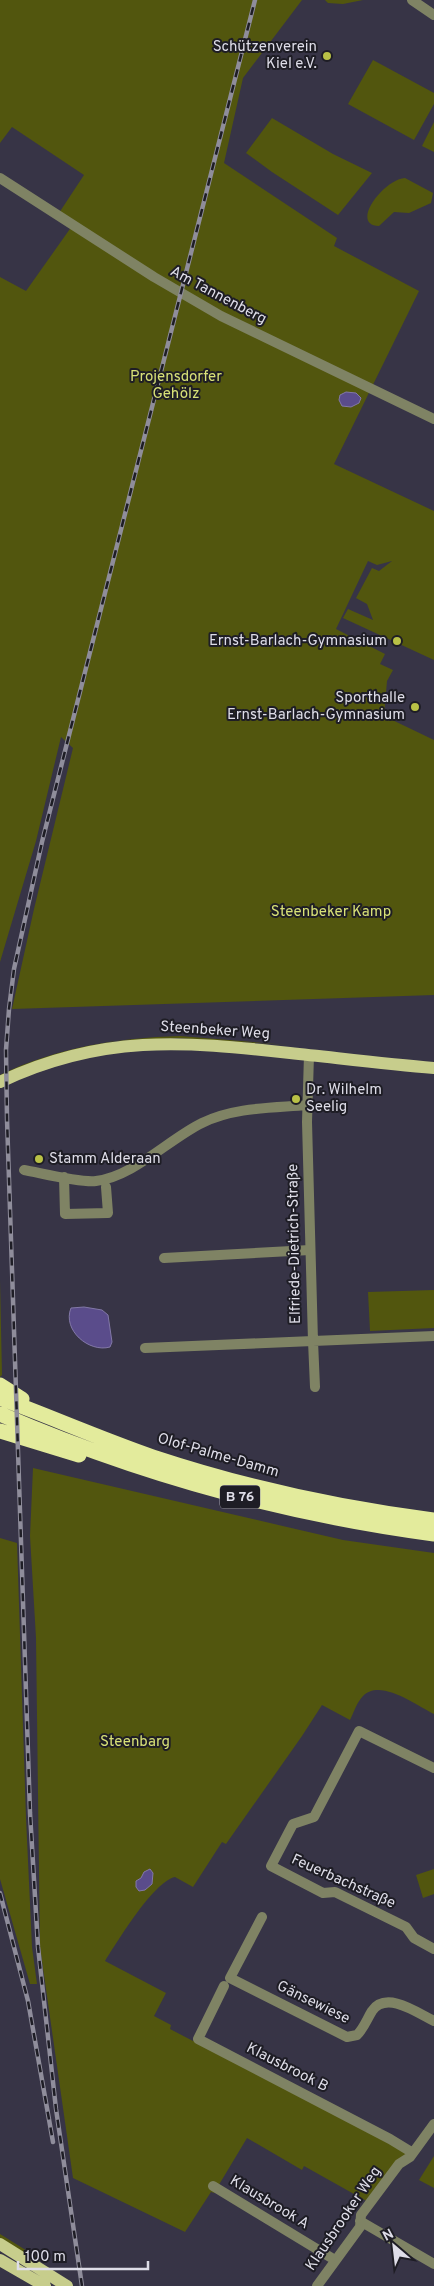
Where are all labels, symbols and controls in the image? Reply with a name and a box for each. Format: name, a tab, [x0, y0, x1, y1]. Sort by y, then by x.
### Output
place label: Schützenverein Kiel e.V.	[213, 38, 317, 74]
marker: Schützenverein Kiel e.V.	[321, 50, 333, 62]
street label: Am Tannenberg	[167, 263, 269, 329]
park label: Projensdorfer Gehölz	[130, 368, 222, 404]
place label: Ernst-Barlach-Gymnasium	[209, 632, 387, 651]
marker: Ernst-Barlach-Gymnasium	[391, 635, 403, 647]
place label: Sporthalle Ernst-Barlach-Gymnasium	[227, 689, 405, 725]
marker: Sporthalle Ernst-Barlach-Gymnasium	[409, 701, 421, 713]
park label: Steenbeker Kamp	[271, 903, 391, 922]
street label: Steenbeker Weg	[159, 1018, 271, 1044]
place label: Dr. Wilhelm Seelig	[306, 1081, 382, 1117]
marker: Dr. Wilhelm Seelig	[290, 1093, 302, 1105]
place label: Stamm Alderaan	[49, 1150, 161, 1169]
marker: Stamm Alderaan	[33, 1153, 45, 1165]
street label: Elfriede-Dietrich-Straße	[284, 1164, 306, 1324]
street label: Olof-Palme-Damm	[155, 1430, 281, 1482]
road number: B 76	[220, 1485, 260, 1508]
park label: Steenbarg	[100, 1733, 170, 1752]
street label: Feuerbachstraße	[288, 1851, 398, 1913]
street label: Gänsewiese	[273, 1977, 353, 2029]
street label: Klausbrook B	[243, 2039, 331, 2097]
street label: Klausbrooker Weg	[302, 2163, 386, 2275]
street label: Klausbrook A	[226, 2172, 312, 2234]
north arrow	[369, 2221, 419, 2271]
text: N	[380, 2226, 397, 2246]
scale bar	[18, 2238, 148, 2270]
text: 100 m	[25, 2248, 66, 2267]

